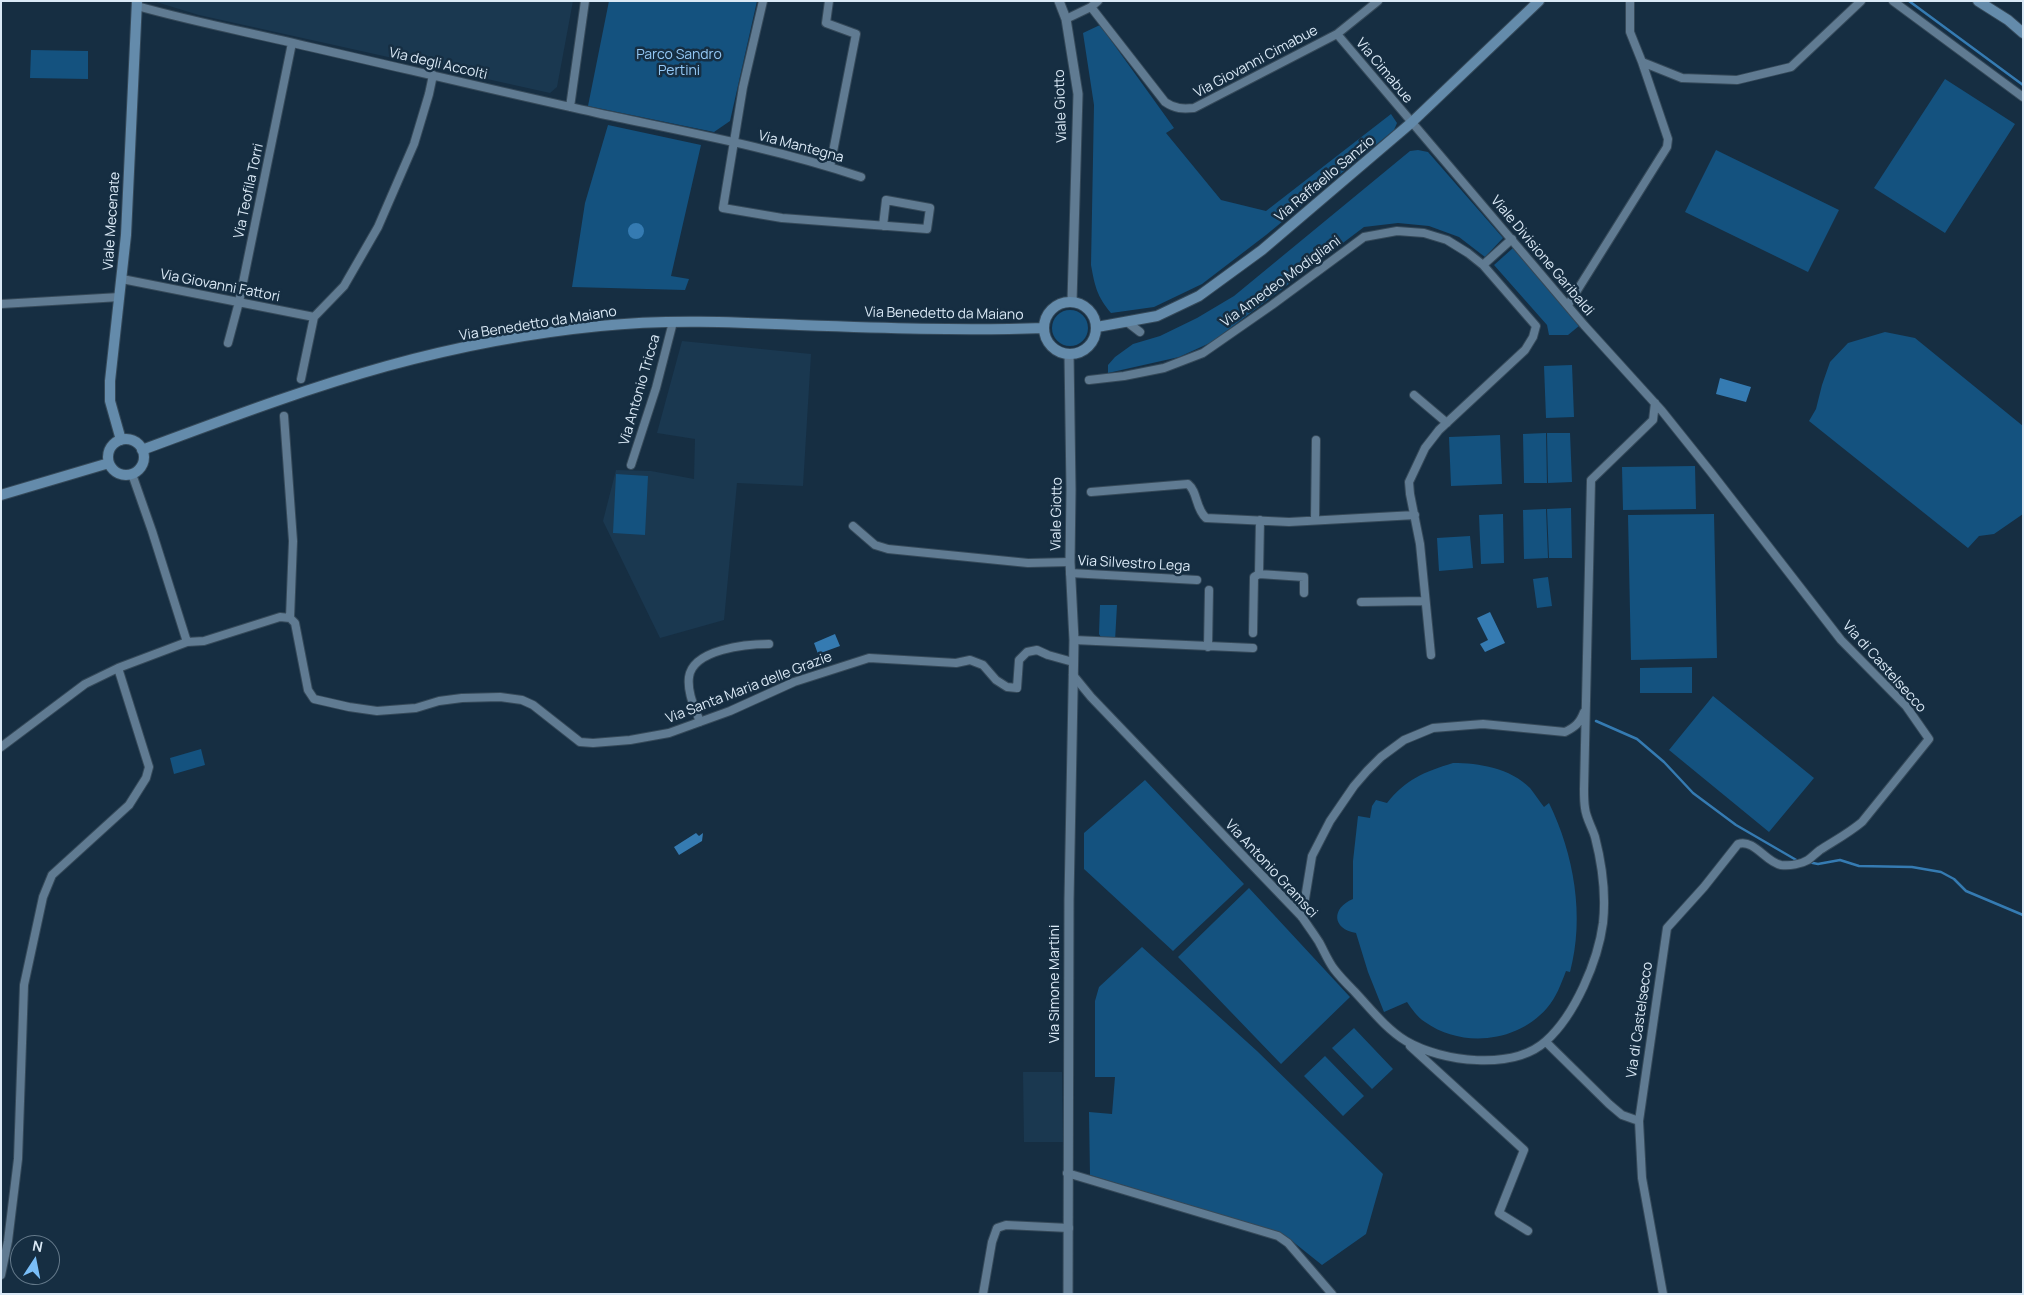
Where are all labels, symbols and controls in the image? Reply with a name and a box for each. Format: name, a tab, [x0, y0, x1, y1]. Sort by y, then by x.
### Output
street label: Via Giovanni Cimabue	[1191, 22, 1321, 102]
street label: Via Cimabue	[1352, 35, 1416, 107]
street label: Via degli Accolti	[387, 45, 489, 83]
park label: Parco Sandro Pertini	[636, 47, 722, 80]
street label: Viale Giotto	[1051, 69, 1071, 143]
street label: Via Mantegna	[756, 128, 846, 166]
street label: Via Raffaello Sanzio	[1272, 132, 1378, 226]
street label: Via Teofila Torri	[231, 142, 267, 240]
street label: Viale Mecenate	[100, 171, 124, 271]
street label: Viale Divisione Garibaldi	[1487, 193, 1597, 319]
street label: Via Amedeo Modigliani	[1218, 233, 1344, 331]
street label: Via Giovanni Fattori	[159, 266, 281, 306]
street label: Via Benedetto da Maiano	[458, 303, 618, 345]
street label: Via Benedetto da Maiano	[864, 304, 1024, 324]
street label: Via Antonio Tricca	[616, 333, 664, 447]
street label: Viale Giotto	[1048, 477, 1066, 551]
street label: Via Silvestro Lega	[1077, 553, 1191, 575]
street label: Via di Castelsecco	[1839, 618, 1929, 716]
street label: Via Santa Maria delle Grazie	[664, 649, 834, 727]
street label: Via Antonio Gramsci	[1221, 816, 1321, 922]
street label: Via Simone Martini	[1047, 925, 1063, 1043]
street label: Via di Castelsecco	[1624, 961, 1656, 1079]
north arrow	[10, 1235, 60, 1285]
text: N	[31, 1235, 45, 1256]

